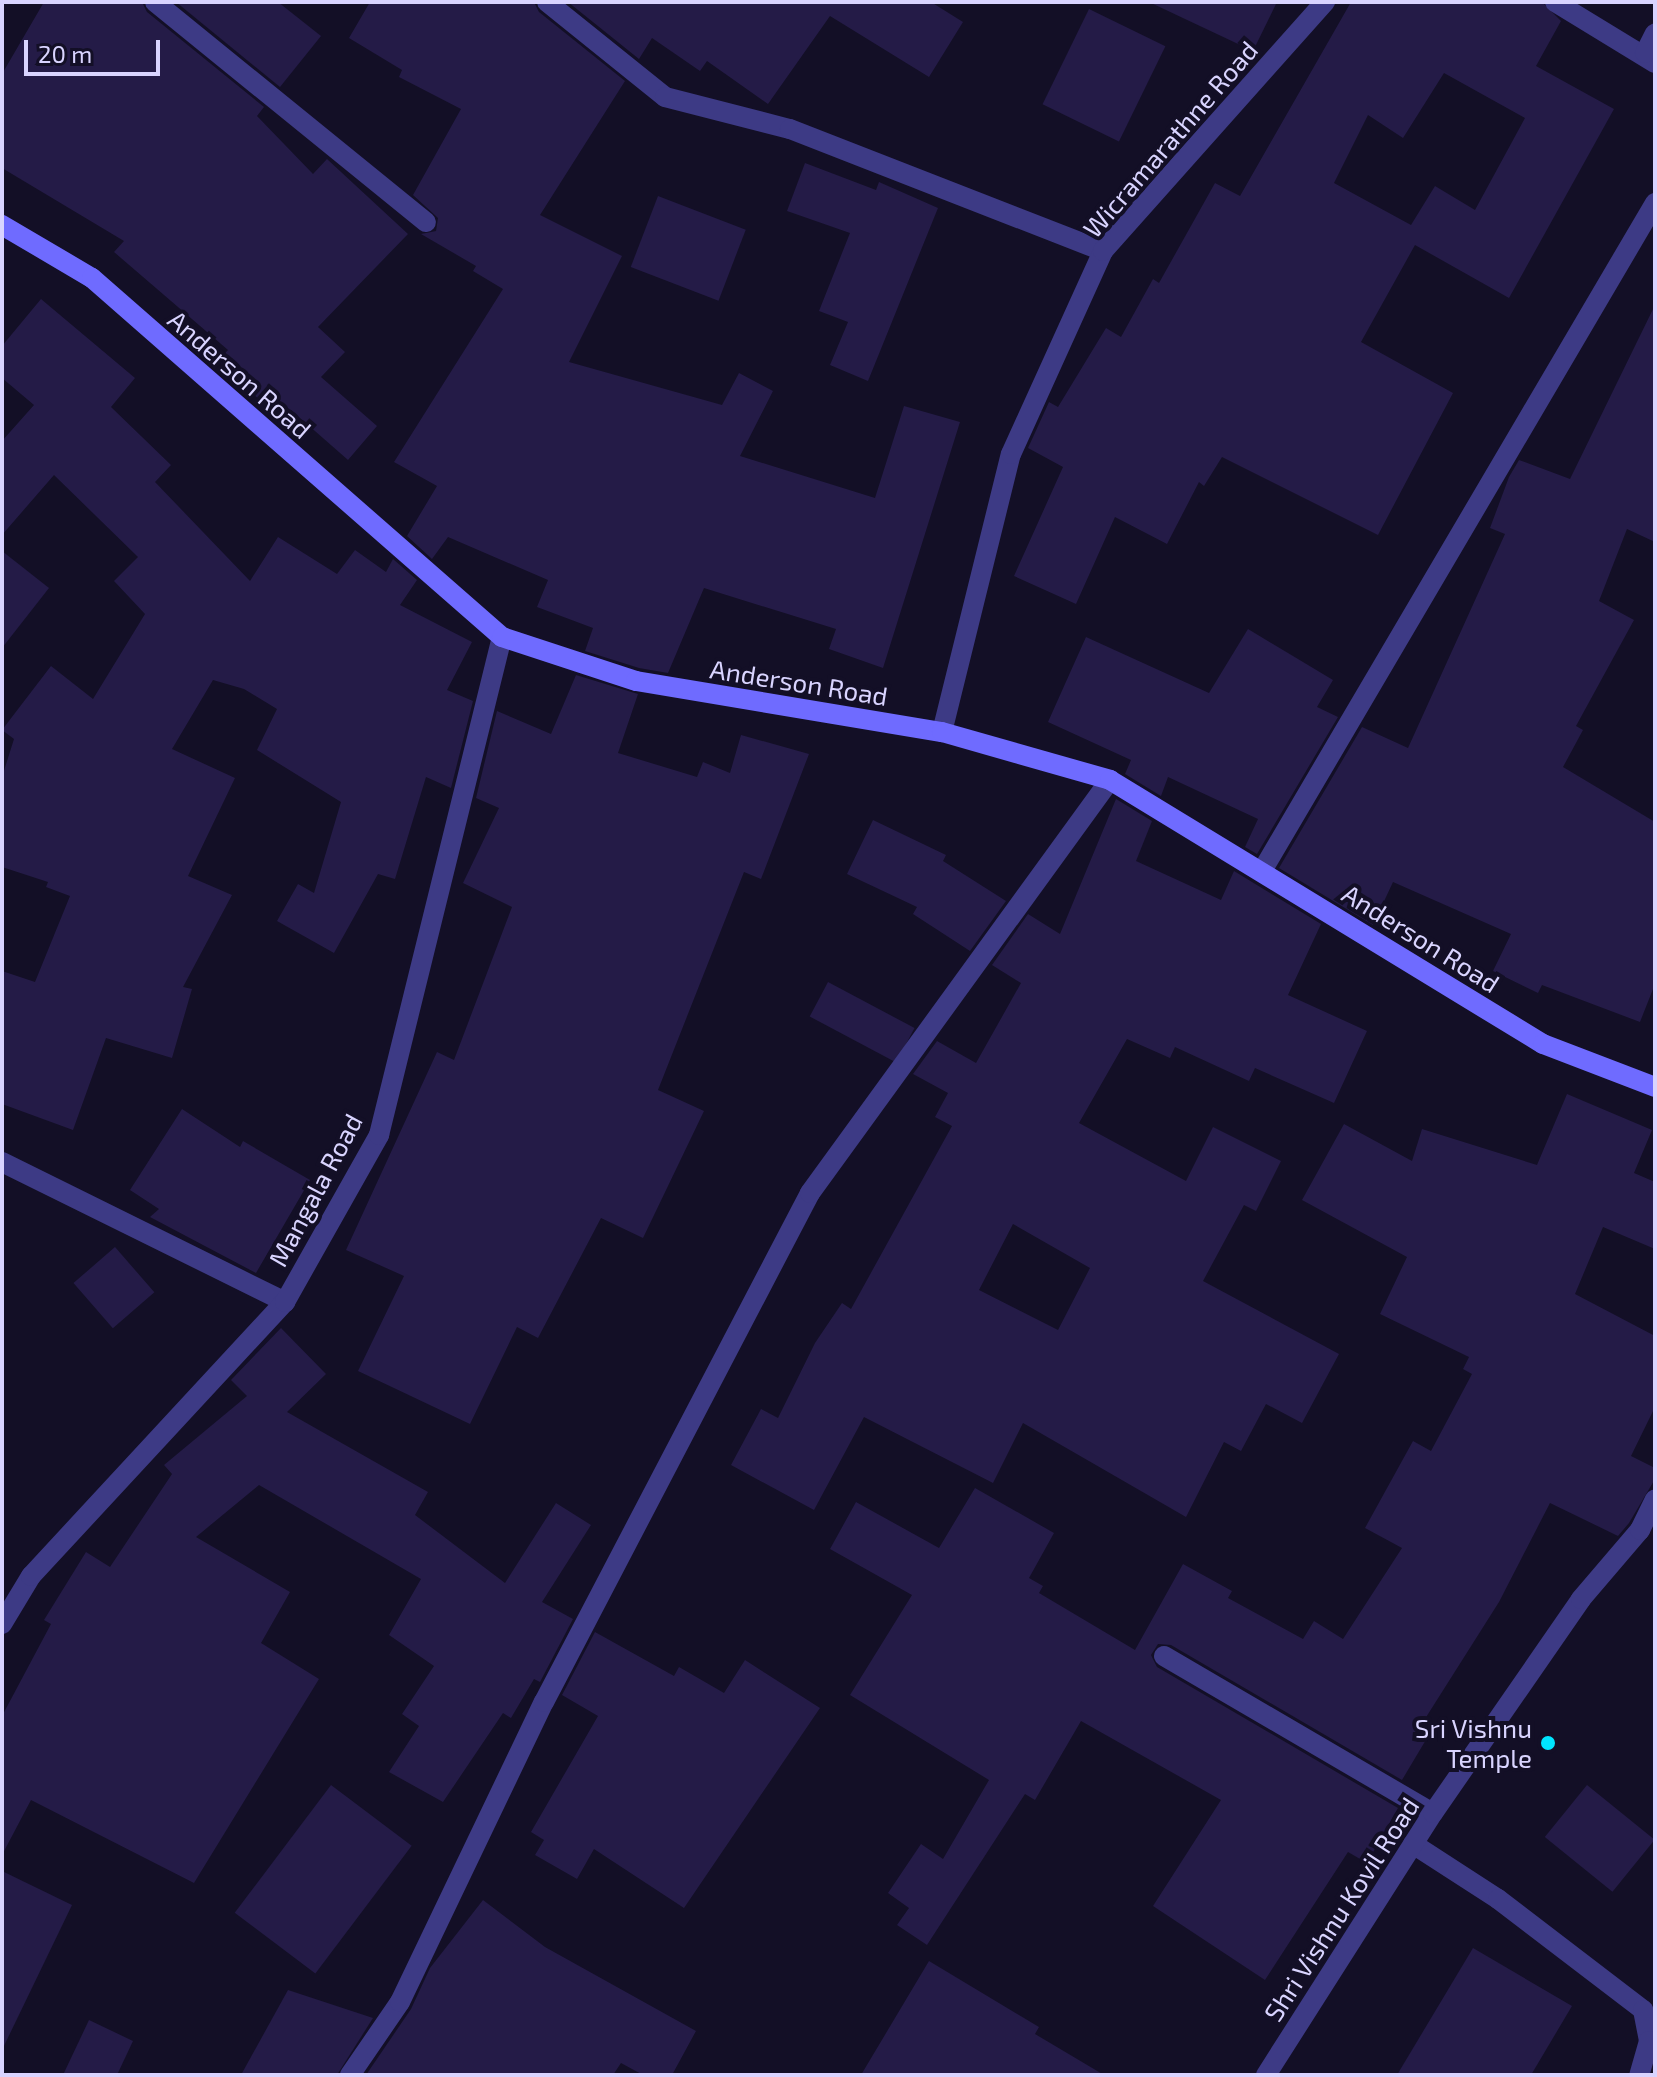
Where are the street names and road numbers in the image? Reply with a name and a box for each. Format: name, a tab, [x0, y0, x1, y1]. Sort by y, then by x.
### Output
street label: Wicramarathne Road	[1076, 34, 1264, 244]
street label: Anderson Road	[162, 303, 318, 445]
street label: Anderson Road	[708, 653, 890, 711]
street label: Anderson Road	[1337, 877, 1505, 999]
street label: Mangala Road	[262, 1108, 368, 1272]
street label: Shri Vishnu Kovil Road	[1257, 1791, 1425, 2027]

